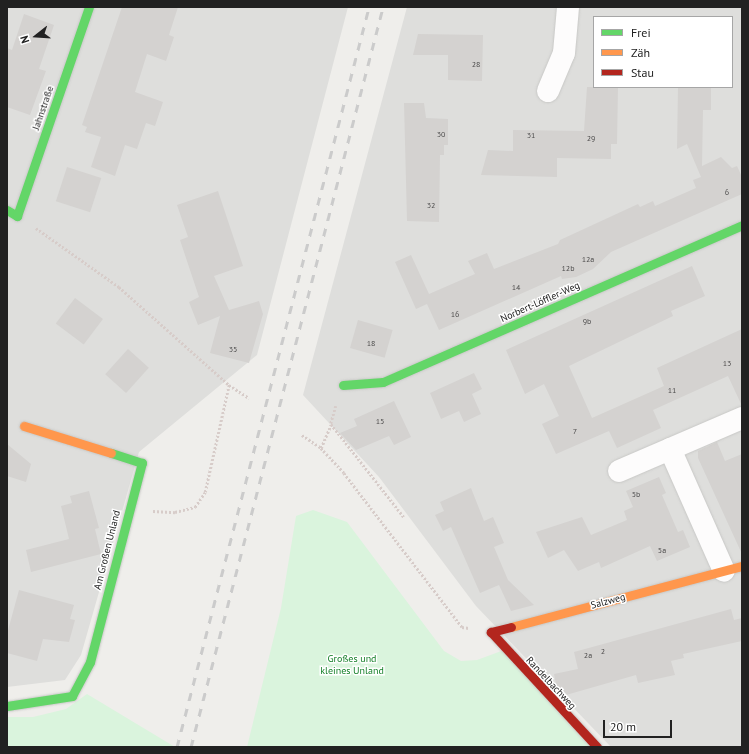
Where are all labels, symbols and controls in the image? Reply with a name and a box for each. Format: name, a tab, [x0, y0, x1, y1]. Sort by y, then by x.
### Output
north arrow	[16, 16, 56, 56]
legend	[593, 16, 733, 88]
text: Frei	[631, 25, 651, 40]
text: N	[17, 34, 32, 45]
text: Zäh	[631, 45, 650, 60]
house number: 28	[472, 60, 480, 70]
text: Stau	[631, 65, 654, 80]
street label: Jahnstraße	[30, 84, 56, 132]
house number: 30	[437, 130, 445, 140]
house number: 31	[527, 131, 535, 141]
house number: 29	[587, 134, 595, 144]
house number: 6	[725, 188, 729, 198]
house number: 32	[427, 201, 435, 211]
house number: 12a	[582, 255, 594, 265]
house number: 12b	[561, 264, 575, 274]
street label: Norbert-Löffler-Weg	[499, 279, 581, 325]
house number: 14	[512, 283, 520, 293]
house number: 16	[451, 310, 459, 320]
house number: 9b	[583, 317, 591, 327]
house number: 18	[367, 339, 375, 349]
house number: 35	[229, 345, 237, 355]
house number: 13	[723, 359, 731, 369]
house number: 11	[668, 386, 676, 396]
house number: 15	[376, 417, 384, 427]
house number: 7	[573, 427, 577, 437]
house number: 5b	[632, 490, 640, 500]
street label: Am Großen Unland	[91, 509, 123, 591]
house number: 5a	[658, 546, 666, 556]
street label: Salzweg	[589, 591, 627, 611]
house number: 2	[601, 647, 605, 657]
house number: 2a	[584, 651, 592, 661]
park label: Großes und kleines Unland	[320, 652, 384, 676]
street label: Randelbachweg	[524, 654, 578, 712]
scale bar	[605, 712, 674, 738]
text: 20 m	[610, 719, 636, 734]

